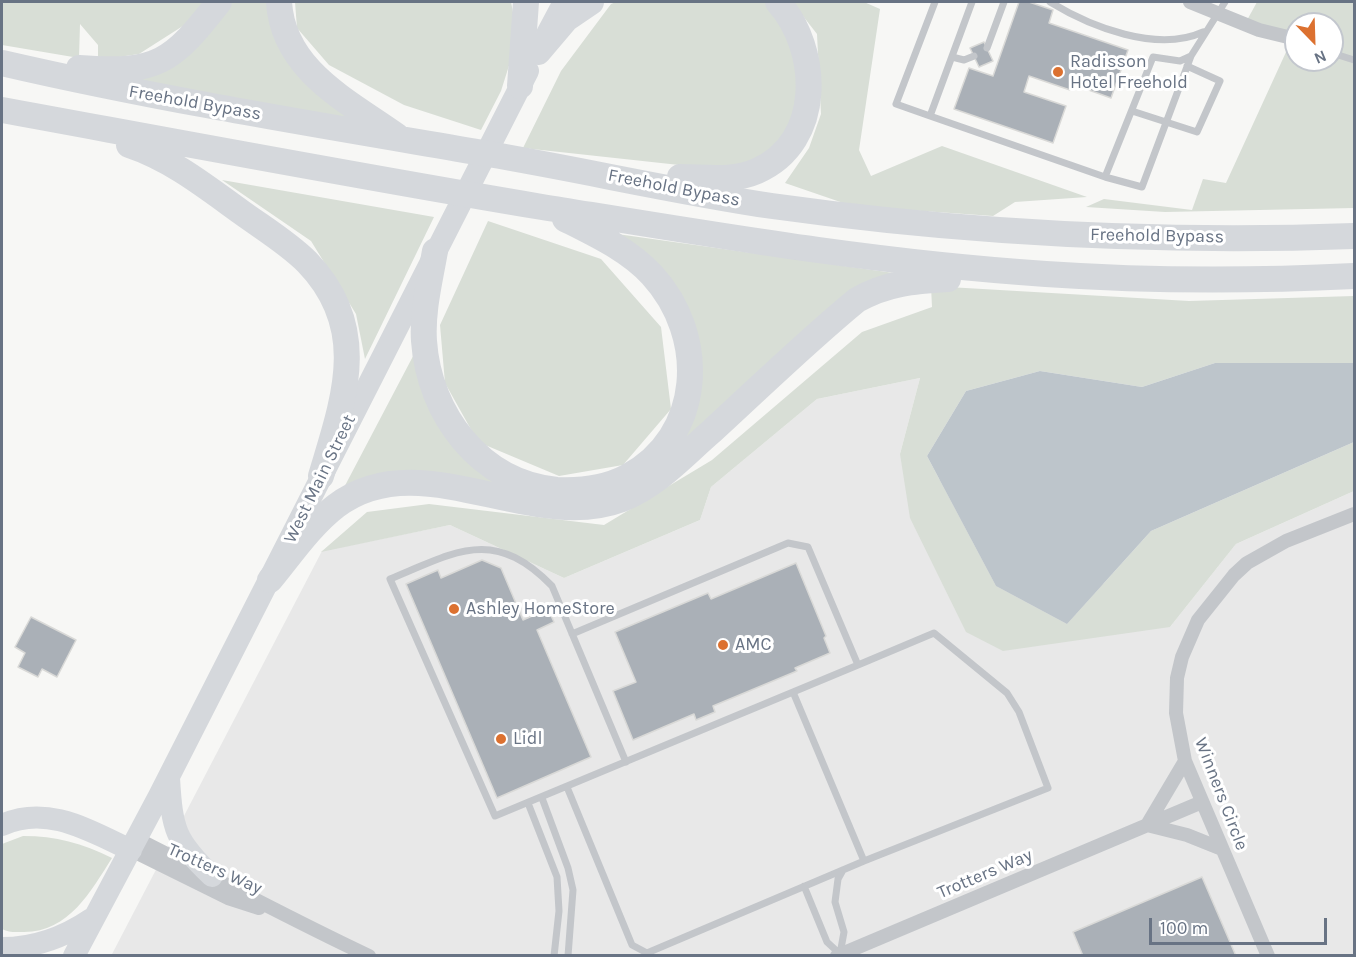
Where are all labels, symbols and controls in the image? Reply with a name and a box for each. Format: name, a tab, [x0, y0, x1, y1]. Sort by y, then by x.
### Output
north arrow	[1284, 12, 1344, 72]
text: N	[1311, 46, 1329, 68]
place label: Radisson Hotel Freehold	[1070, 51, 1188, 94]
marker: Radisson Hotel Freehold	[1051, 65, 1065, 79]
street label: Freehold Bypass	[127, 81, 263, 125]
street label: Freehold Bypass	[606, 165, 742, 211]
street label: Freehold Bypass	[1090, 224, 1224, 248]
street label: West Main Street	[280, 411, 360, 547]
place label: Ashley HomeStore	[466, 598, 615, 620]
marker: Ashley HomeStore	[447, 602, 461, 616]
place label: AMC	[735, 634, 772, 656]
marker: AMC	[716, 638, 730, 652]
place label: Lidl	[513, 728, 542, 750]
marker: Lidl	[494, 732, 508, 746]
street label: Winners Circle	[1190, 735, 1252, 853]
street label: Trotters Way	[165, 839, 265, 899]
street label: Trotters Way	[934, 844, 1036, 904]
scale bar	[1152, 906, 1330, 944]
text: 100 m	[1160, 917, 1208, 939]

